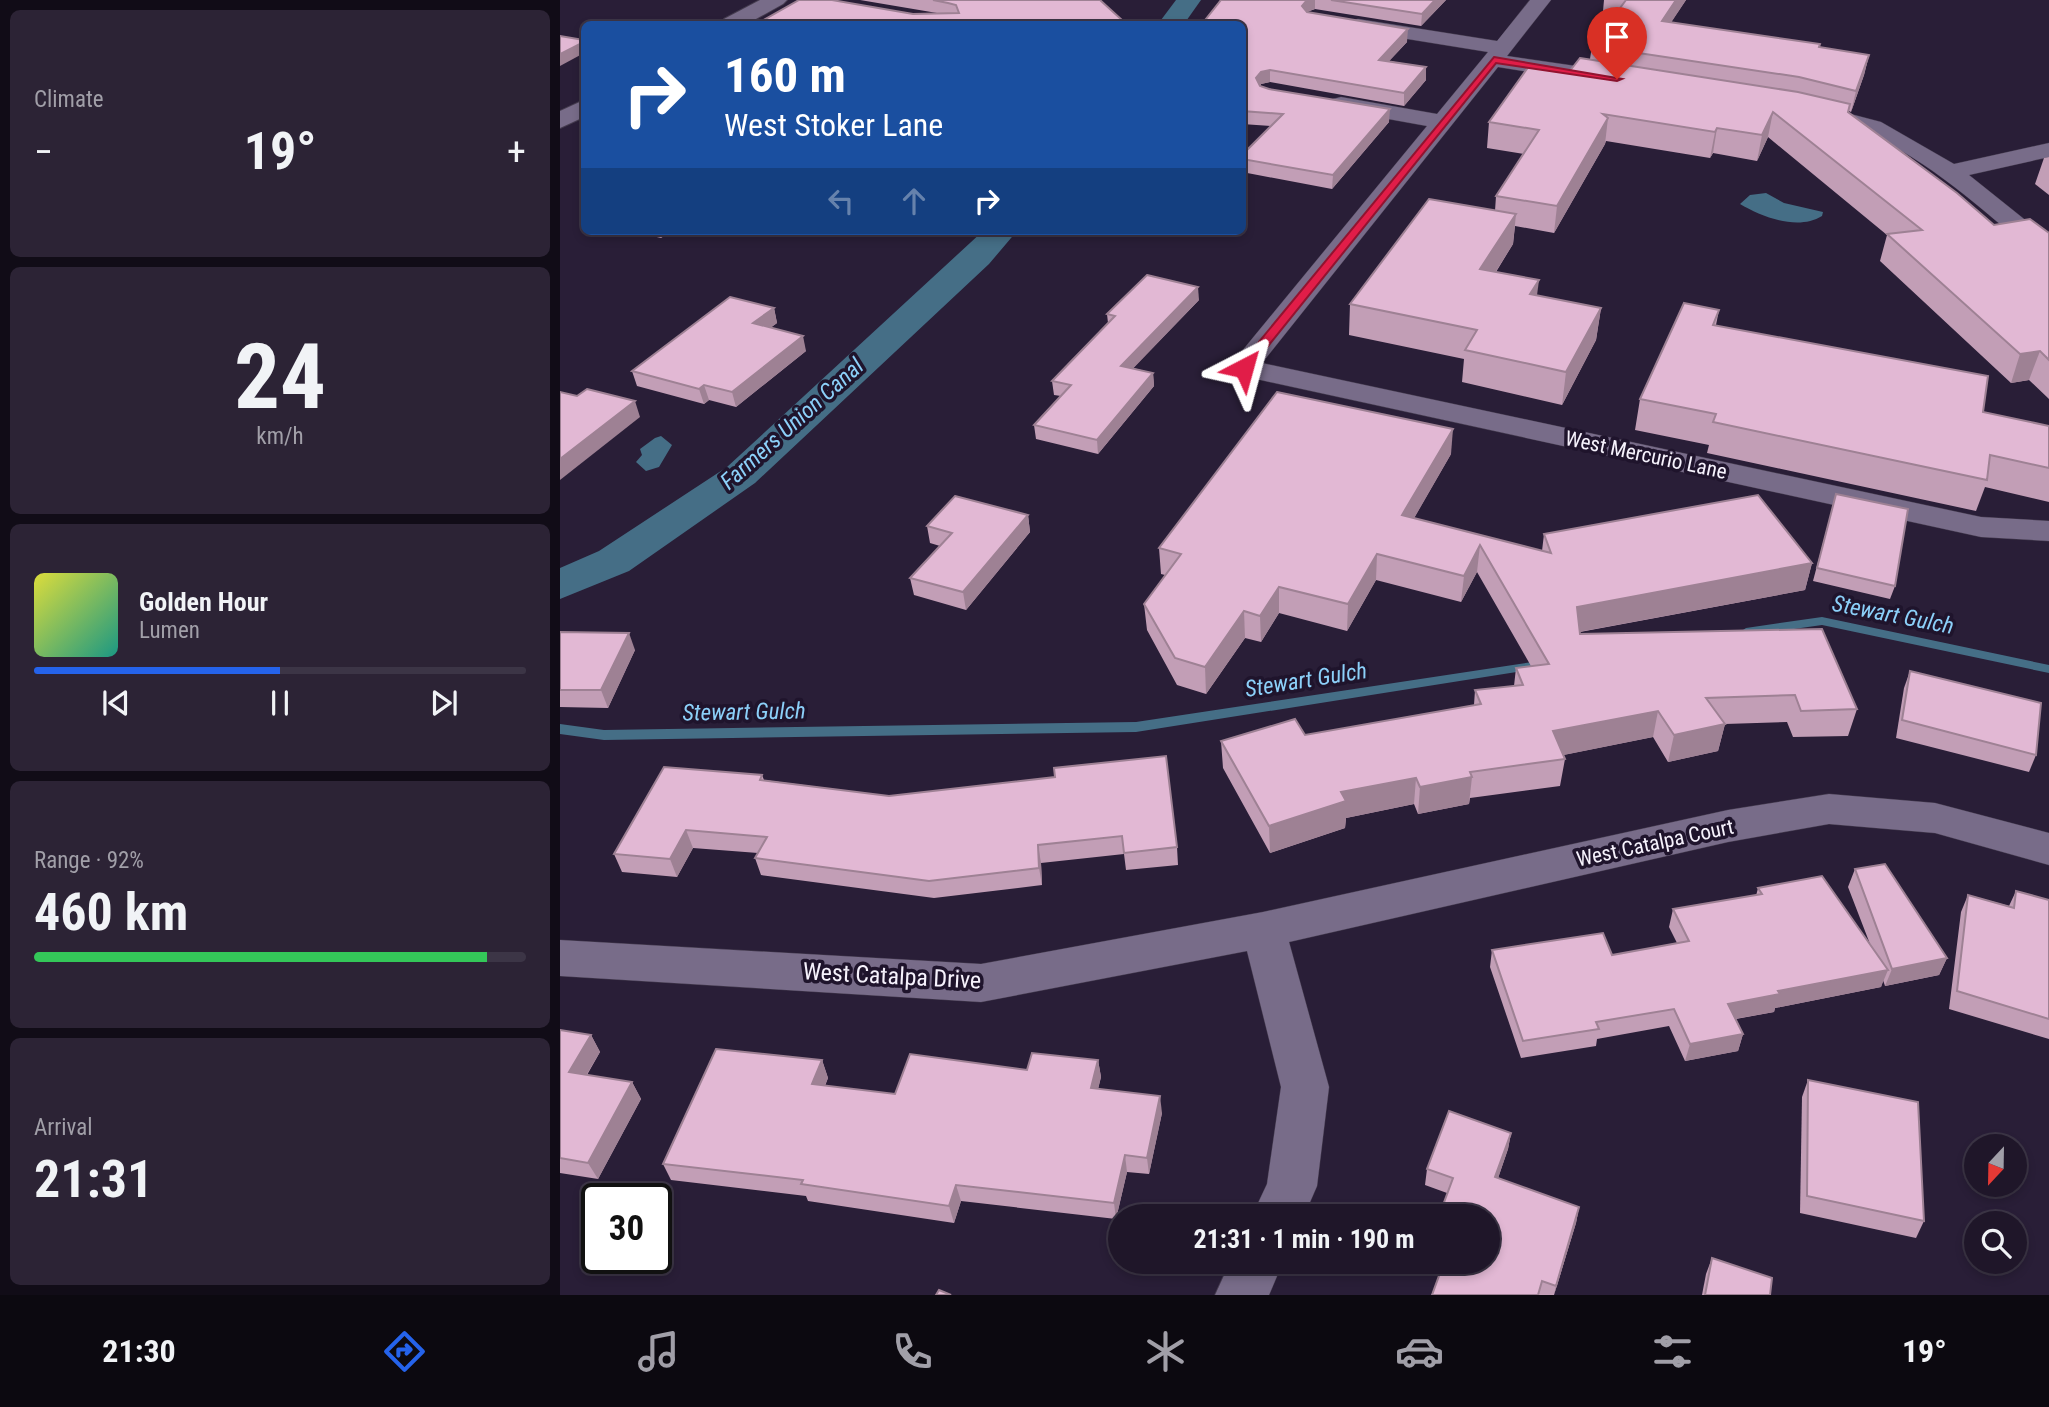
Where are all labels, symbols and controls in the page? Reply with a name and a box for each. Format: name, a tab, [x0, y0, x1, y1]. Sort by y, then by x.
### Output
pin	[1587, 7, 1647, 79]
icon: arrive	[1598, 18, 1636, 56]
text: 160 m	[724, 47, 846, 104]
icon: right	[609, 49, 700, 140]
text: Climate	[34, 86, 104, 113]
text: West Stoker Lane	[724, 106, 943, 144]
text: 19°	[244, 121, 316, 182]
text: −	[34, 130, 53, 174]
text: +	[507, 130, 526, 174]
icon: left	[822, 182, 860, 220]
icon: ahead	[895, 182, 933, 220]
icon: right	[968, 182, 1006, 220]
text: 24	[234, 324, 326, 430]
position arrow	[1207, 331, 1281, 405]
water label: Farmers Union Canal	[715, 352, 870, 495]
text: km/h	[256, 423, 304, 450]
street label: West Mercurio Lane	[1563, 426, 1729, 484]
text: Golden Hour	[139, 587, 268, 617]
water label: Stewart Gulch	[1830, 590, 1956, 640]
text: Lumen	[139, 617, 200, 644]
water label: Stewart Gulch	[1243, 657, 1369, 703]
icon: previous	[97, 684, 135, 722]
icon: pause	[261, 684, 299, 722]
icon: next	[425, 684, 463, 722]
water label: Stewart Gulch	[682, 697, 806, 727]
street label: West Catalpa Court	[1574, 815, 1736, 871]
text: Range · 92%	[34, 847, 144, 874]
text: 460 km	[34, 882, 188, 943]
street label: West Catalpa Drive	[802, 957, 982, 995]
text: Arrival	[34, 1114, 93, 1141]
north arrow	[1964, 1134, 2026, 1197]
map controls	[1964, 1134, 2027, 1274]
text: 21:31	[34, 1149, 153, 1210]
speed limit sign: 30	[581, 1183, 672, 1274]
button: search	[1964, 1211, 2027, 1274]
text: 21:31 · 1 min · 190 m	[1194, 1224, 1414, 1254]
icon: directions	[380, 1327, 429, 1376]
icon: music	[634, 1327, 683, 1376]
icon: phone	[888, 1327, 937, 1376]
icon: climate	[1141, 1327, 1190, 1376]
icon: car	[1395, 1327, 1444, 1376]
icon: filters	[1648, 1327, 1697, 1376]
text: 21:30	[102, 1332, 176, 1370]
text: 19°	[1902, 1332, 1947, 1370]

